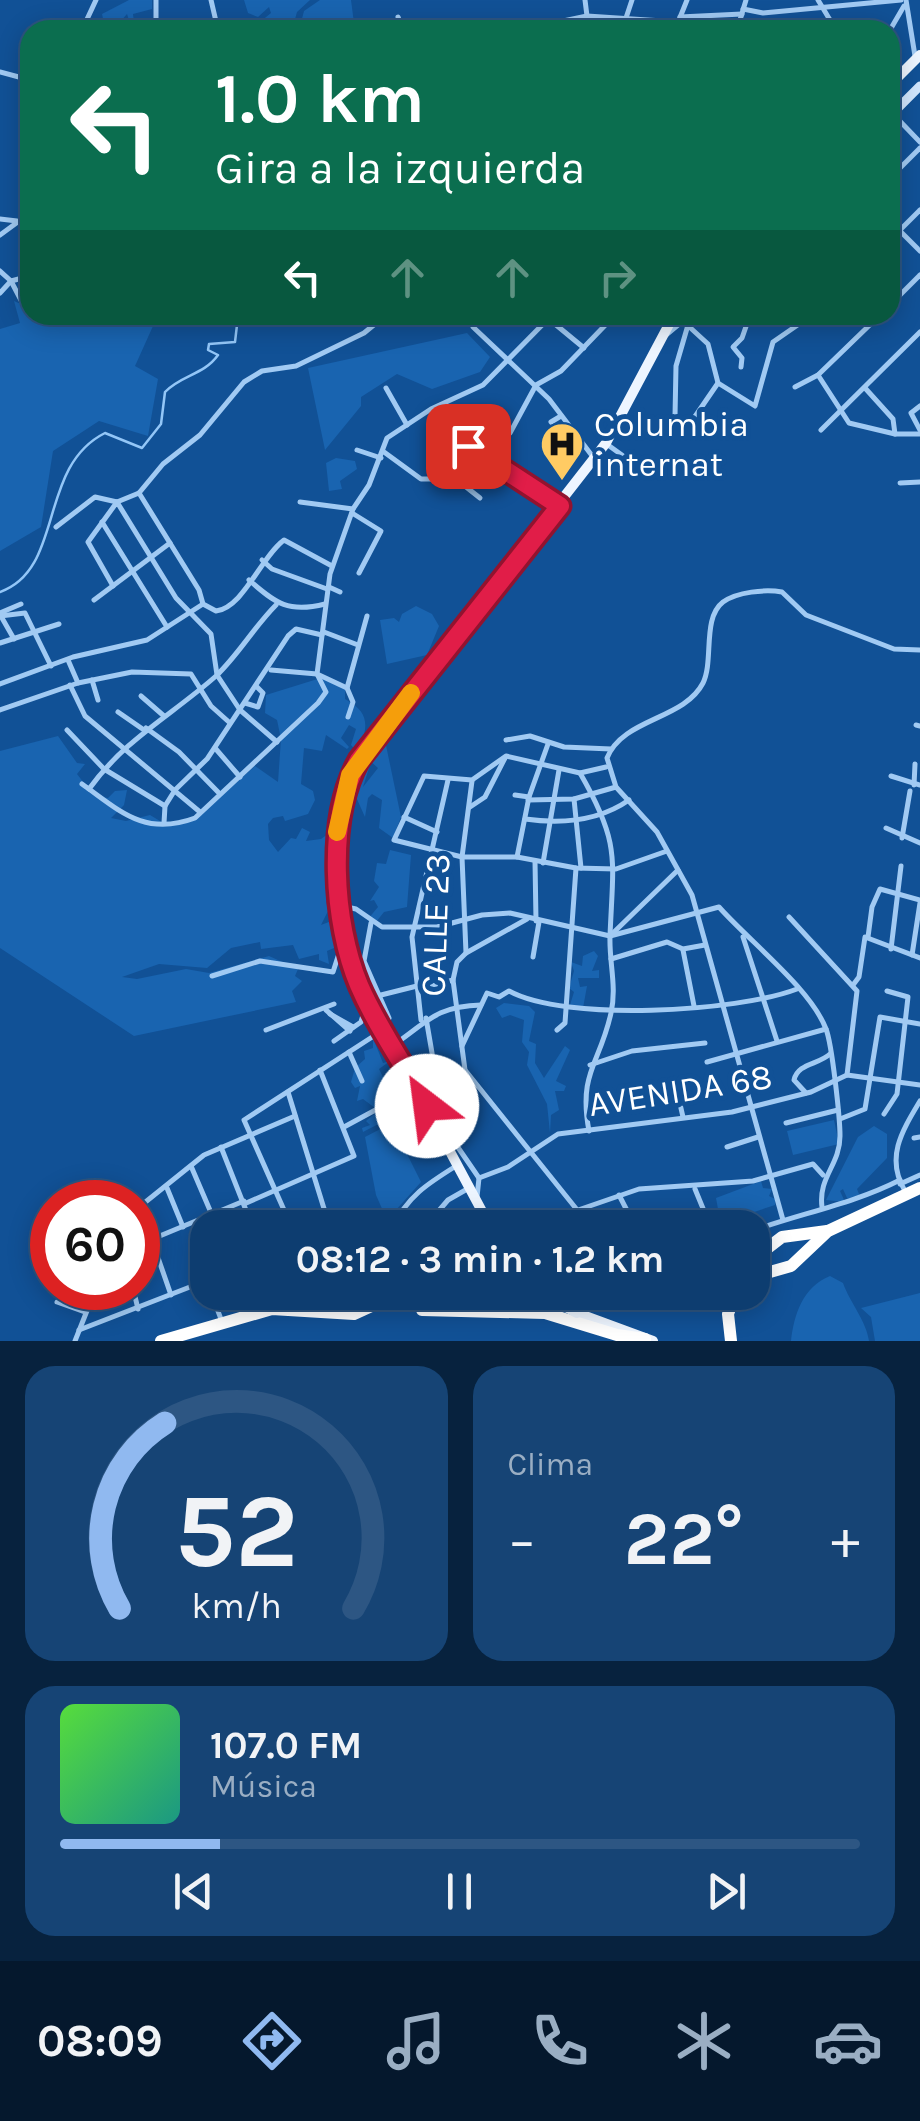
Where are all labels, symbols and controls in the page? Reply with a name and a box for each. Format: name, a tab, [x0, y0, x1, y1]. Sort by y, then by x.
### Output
text: 1.0 km	[215, 58, 425, 140]
icon: left	[50, 60, 180, 190]
text: Gira a la izquierda	[215, 142, 585, 194]
icon: left	[275, 250, 330, 305]
icon: ahead	[380, 250, 435, 305]
icon: ahead	[485, 250, 540, 305]
icon: right	[590, 250, 645, 305]
pin	[426, 404, 511, 489]
place label: Columbia internat	[594, 404, 749, 485]
icon: arrive	[441, 419, 496, 474]
hospital icon: Columbia internat	[539, 421, 585, 482]
street label: CALLE 23	[413, 853, 458, 997]
position arrow	[375, 1054, 479, 1158]
street label: AVENIDA 68	[585, 1056, 775, 1125]
speed limit sign: 60	[30, 1180, 160, 1310]
text: 08:12 · 3 min · 1.2 km	[296, 1237, 664, 1282]
text: Clima	[508, 1446, 593, 1483]
text: 52	[175, 1471, 298, 1592]
text: 22°	[624, 1495, 744, 1583]
text: −	[508, 1508, 536, 1572]
text: +	[831, 1508, 860, 1572]
text: km/h	[191, 1585, 282, 1627]
text: 107.0 FM	[210, 1723, 362, 1768]
text: Música	[210, 1768, 317, 1805]
icon: previous	[166, 1864, 221, 1919]
icon: pause	[432, 1864, 487, 1919]
icon: next	[699, 1864, 754, 1919]
icon: directions	[237, 2006, 307, 2076]
icon: music	[381, 2006, 451, 2076]
icon: phone	[525, 2006, 595, 2076]
icon: climate	[669, 2006, 739, 2076]
icon: car	[813, 2006, 883, 2076]
text: 08:09	[37, 2015, 163, 2067]

